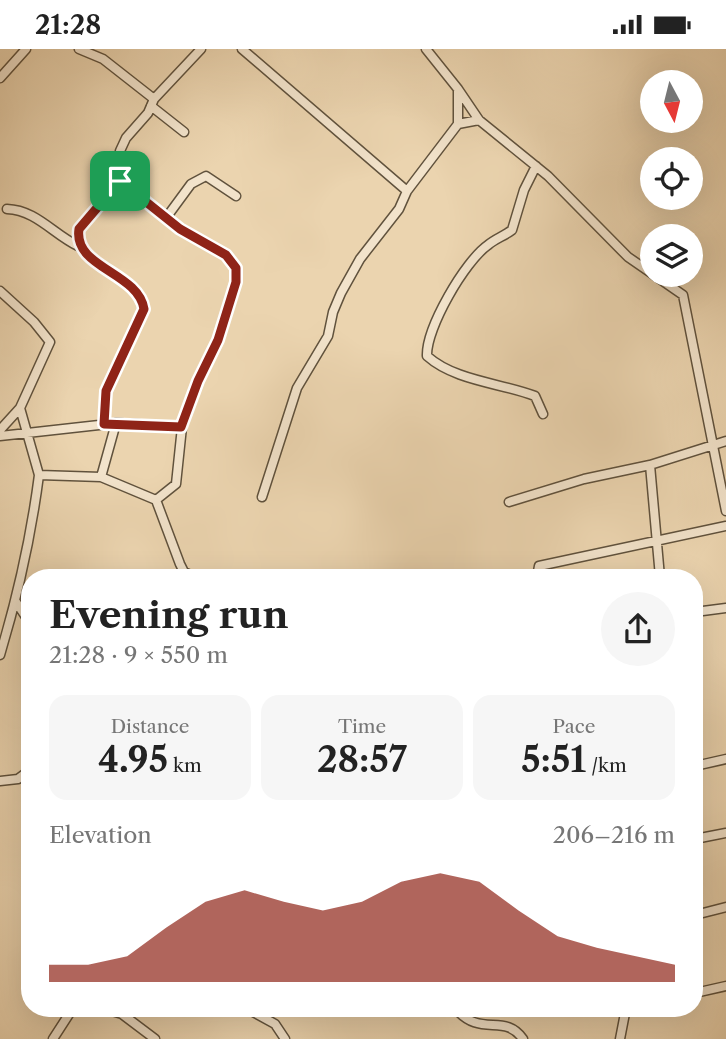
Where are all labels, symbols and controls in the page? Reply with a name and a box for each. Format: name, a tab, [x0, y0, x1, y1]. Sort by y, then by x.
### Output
text: 21:28	[35, 9, 101, 41]
north arrow	[640, 70, 704, 133]
map controls	[640, 70, 703, 287]
button: locate	[640, 147, 703, 210]
pin	[90, 151, 150, 211]
icon: arrive	[101, 162, 139, 200]
button: layers	[640, 224, 703, 287]
text: Evening run	[49, 591, 289, 638]
button: share	[601, 592, 675, 666]
text: 21:28 · 9 × 550 m	[49, 641, 228, 669]
text: Distance	[111, 715, 189, 738]
text: Time	[338, 715, 386, 738]
text: Pace	[553, 715, 595, 738]
text: 4.95	[98, 738, 168, 781]
text: 28:57	[317, 738, 407, 781]
text: 5:51	[521, 738, 586, 781]
text: km	[168, 754, 202, 777]
text: /km	[586, 754, 627, 777]
text: Elevation	[49, 821, 152, 849]
text: 206–216 m	[553, 821, 675, 849]

